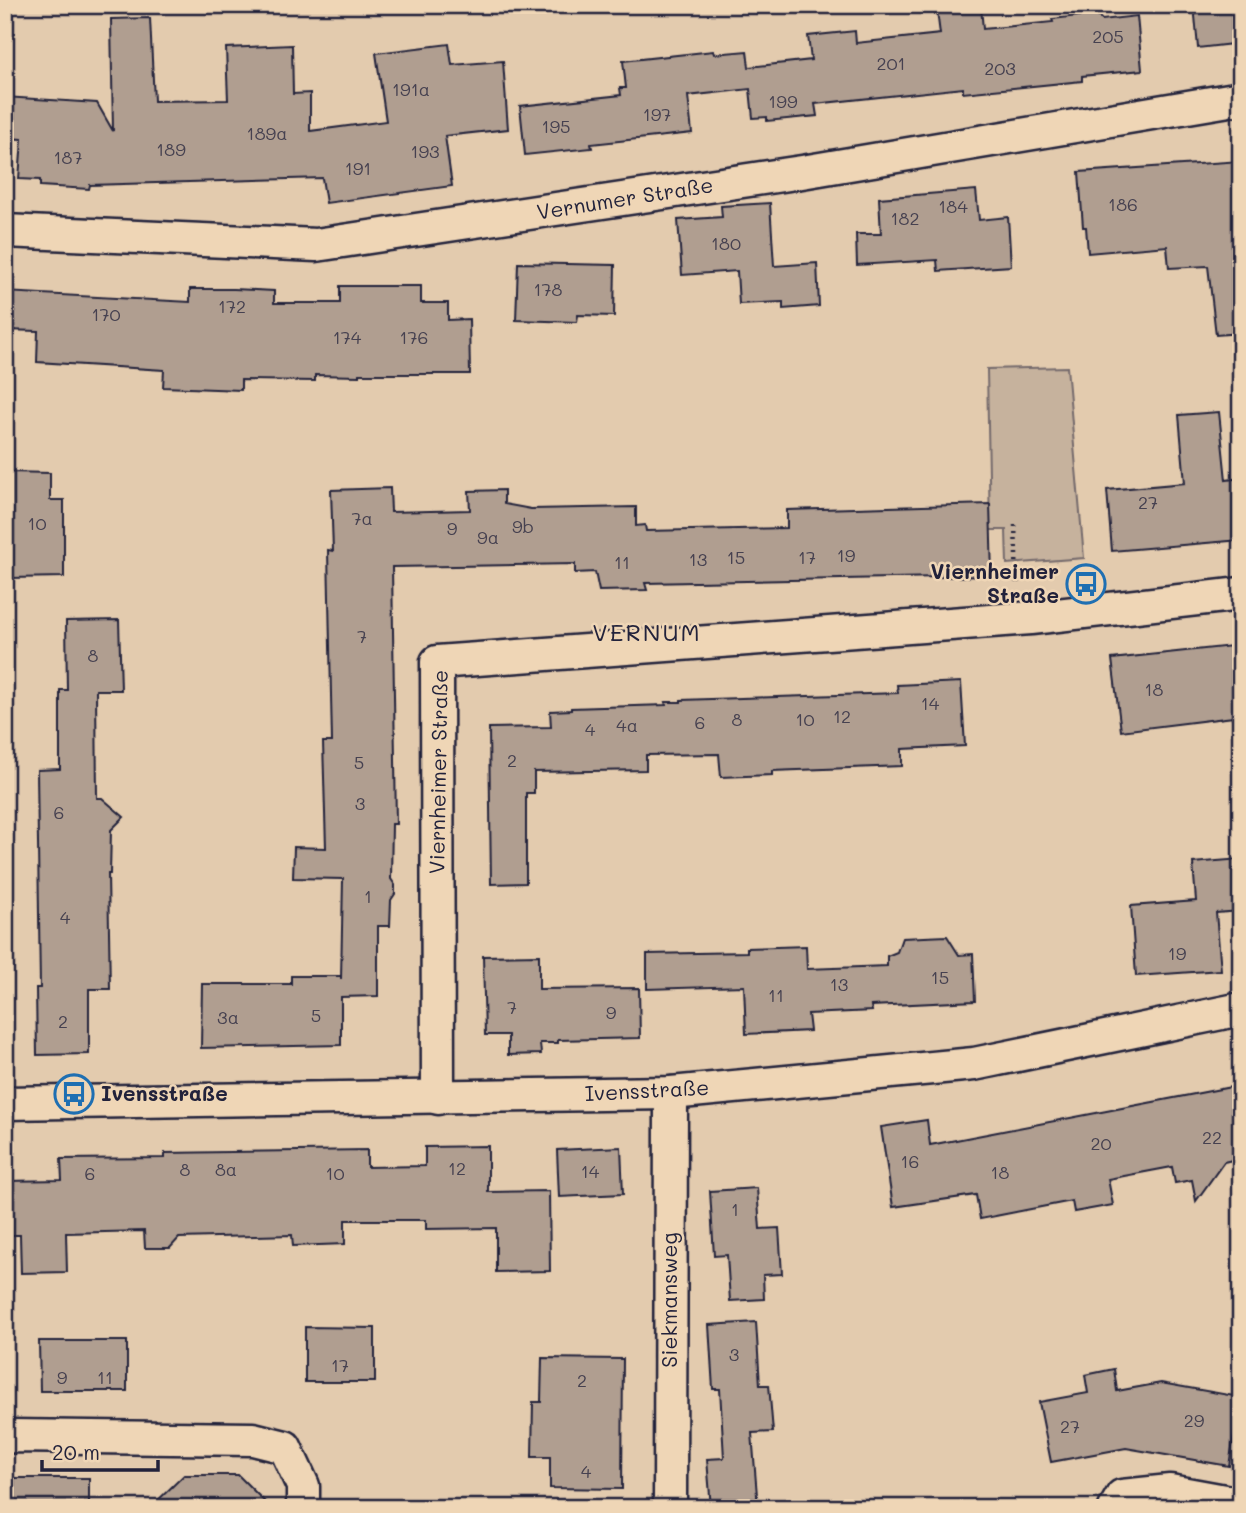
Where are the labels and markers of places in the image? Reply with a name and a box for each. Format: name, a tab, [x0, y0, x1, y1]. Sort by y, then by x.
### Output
place label: Viernheimer Straße	[931, 557, 1059, 608]
bus stop icon: Viernheimer Straße	[1065, 563, 1107, 605]
bus stop icon: Ivensstraße	[53, 1073, 95, 1115]
place label: Ivensstraße	[101, 1079, 228, 1106]

